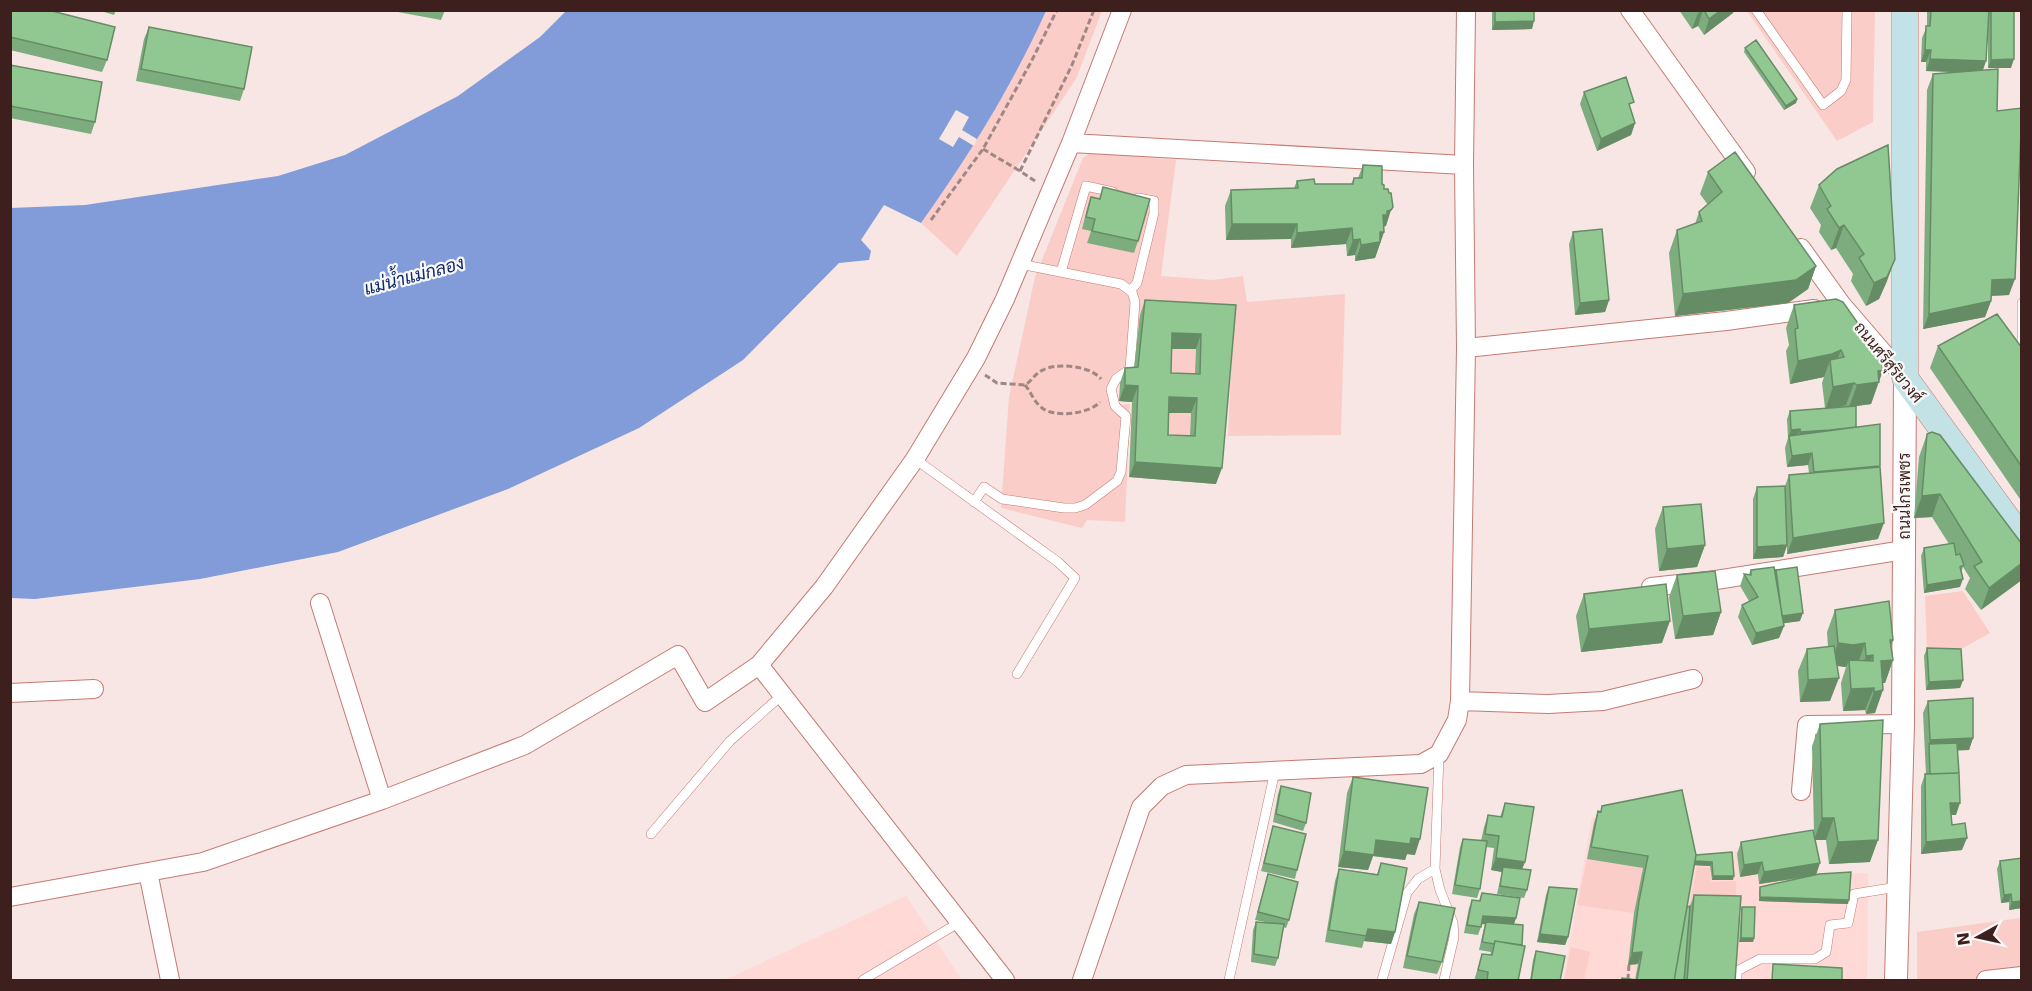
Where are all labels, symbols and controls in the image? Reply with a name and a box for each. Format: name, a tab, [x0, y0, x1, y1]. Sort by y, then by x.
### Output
water label: แม่น้ำแม่กลอง	[360, 247, 466, 299]
street label: ถนนศรีสุริยวงศ์	[1849, 316, 1929, 408]
street label: ถนนไกรเพชร	[1893, 452, 1914, 539]
north arrow	[1948, 907, 2008, 967]
text: N	[1953, 931, 1974, 947]

